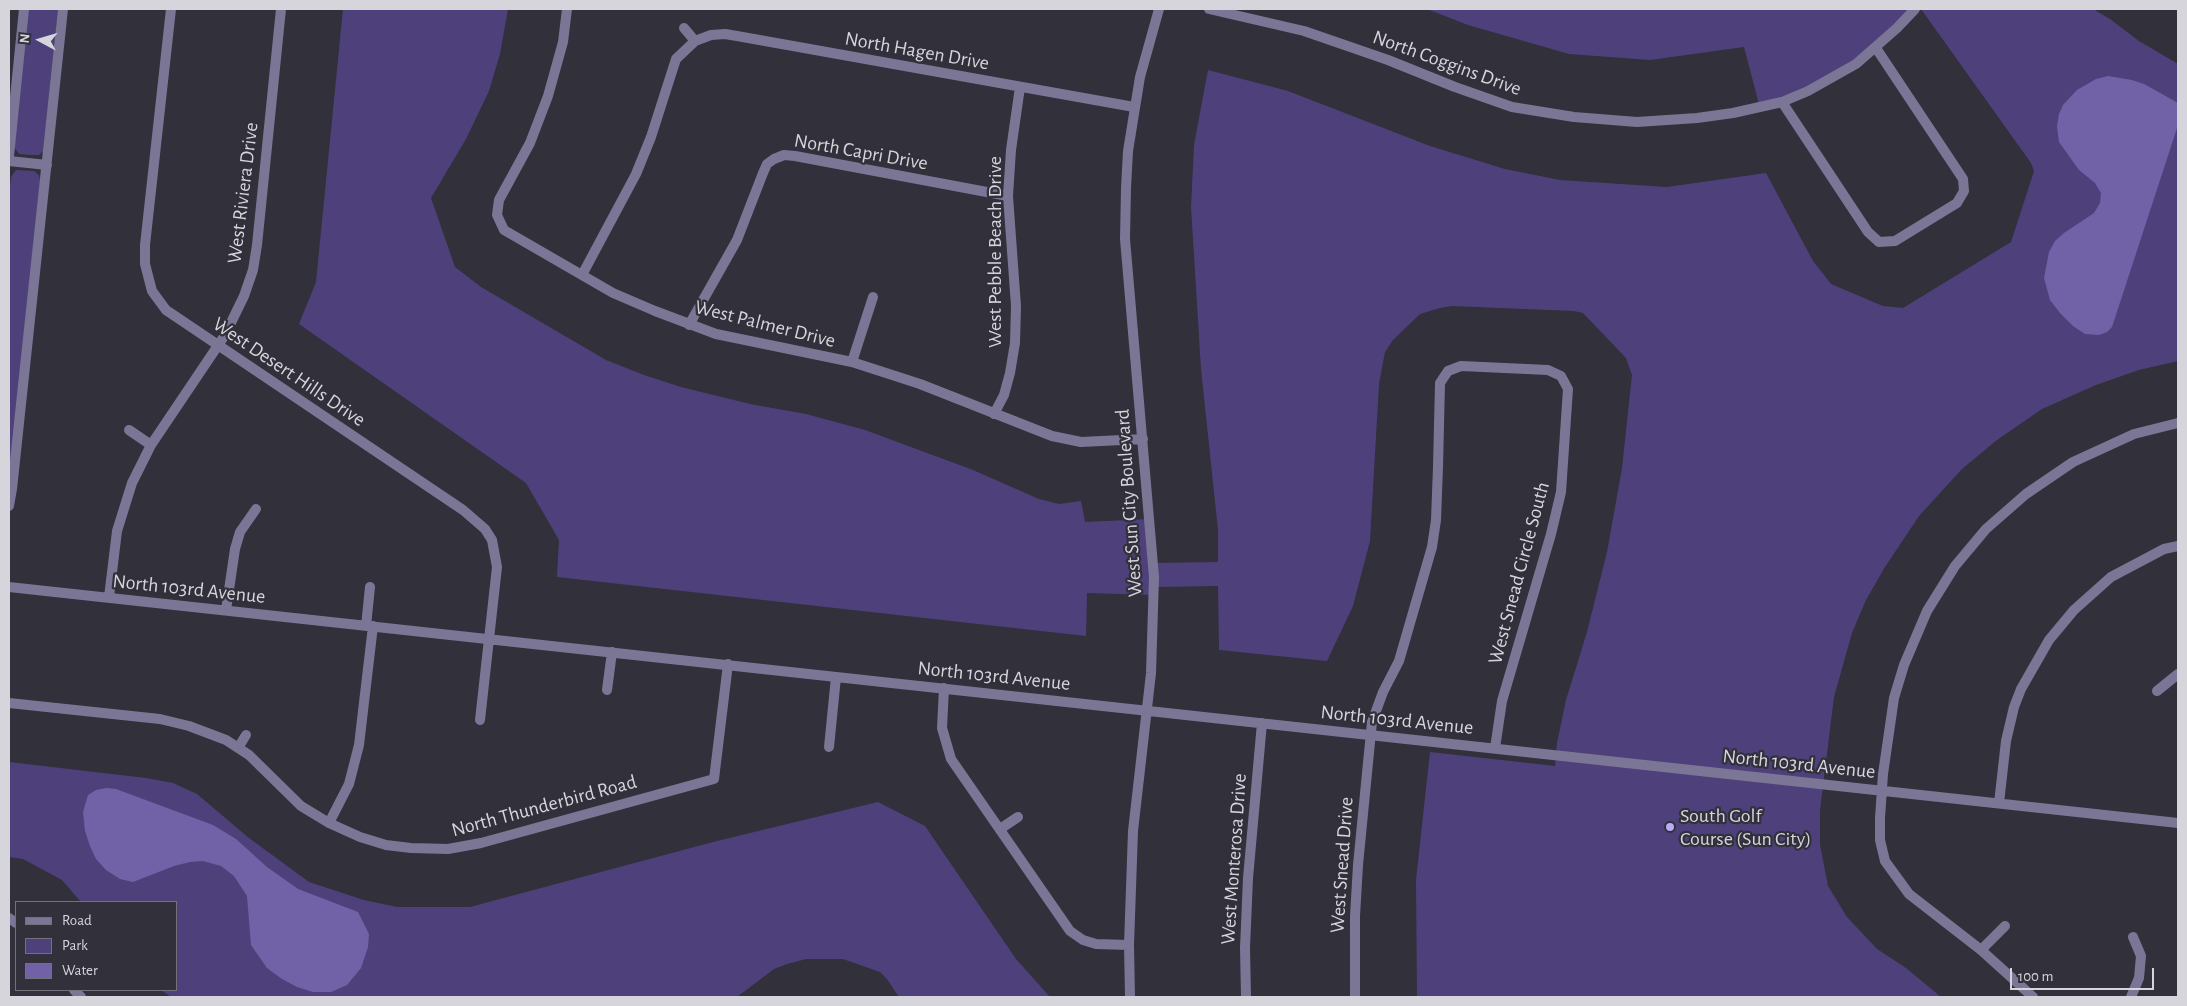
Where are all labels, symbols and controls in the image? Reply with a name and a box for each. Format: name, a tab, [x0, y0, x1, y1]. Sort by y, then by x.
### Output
north arrow	[15, 15, 65, 65]
street label: North Coggins Drive	[1370, 25, 1524, 101]
street label: North Hagen Drive	[843, 26, 991, 76]
text: N	[18, 33, 33, 44]
street label: West Riviera Drive	[222, 121, 264, 265]
street label: North Capri Drive	[792, 128, 930, 176]
street label: West Pebble Beach Drive	[983, 156, 1007, 348]
street label: West Palmer Drive	[692, 295, 838, 353]
street label: West Desert Hills Drive	[208, 312, 370, 432]
street label: West Sun City Boulevard	[1110, 408, 1148, 598]
street label: West Snead Circle South	[1483, 479, 1555, 667]
street label: North 103rd Avenue	[111, 569, 267, 609]
street label: North 103rd Avenue	[916, 656, 1072, 696]
street label: North 103rd Avenue	[1319, 700, 1475, 740]
street label: North 103rd Avenue	[1721, 744, 1877, 784]
street label: North Thunderbird Road	[449, 770, 639, 842]
street label: West Monterosa Drive	[1216, 773, 1252, 945]
street label: West Snead Drive	[1325, 796, 1359, 934]
place label: South Golf Course (Sun City)	[1680, 804, 1811, 851]
marker: South Golf Course (Sun City)	[1664, 821, 1676, 833]
legend	[15, 901, 178, 991]
text: Road	[62, 913, 92, 928]
text: Park	[62, 938, 88, 953]
scale bar	[2012, 958, 2156, 990]
text: Water	[62, 963, 98, 978]
text: 100 m	[2018, 969, 2053, 984]

